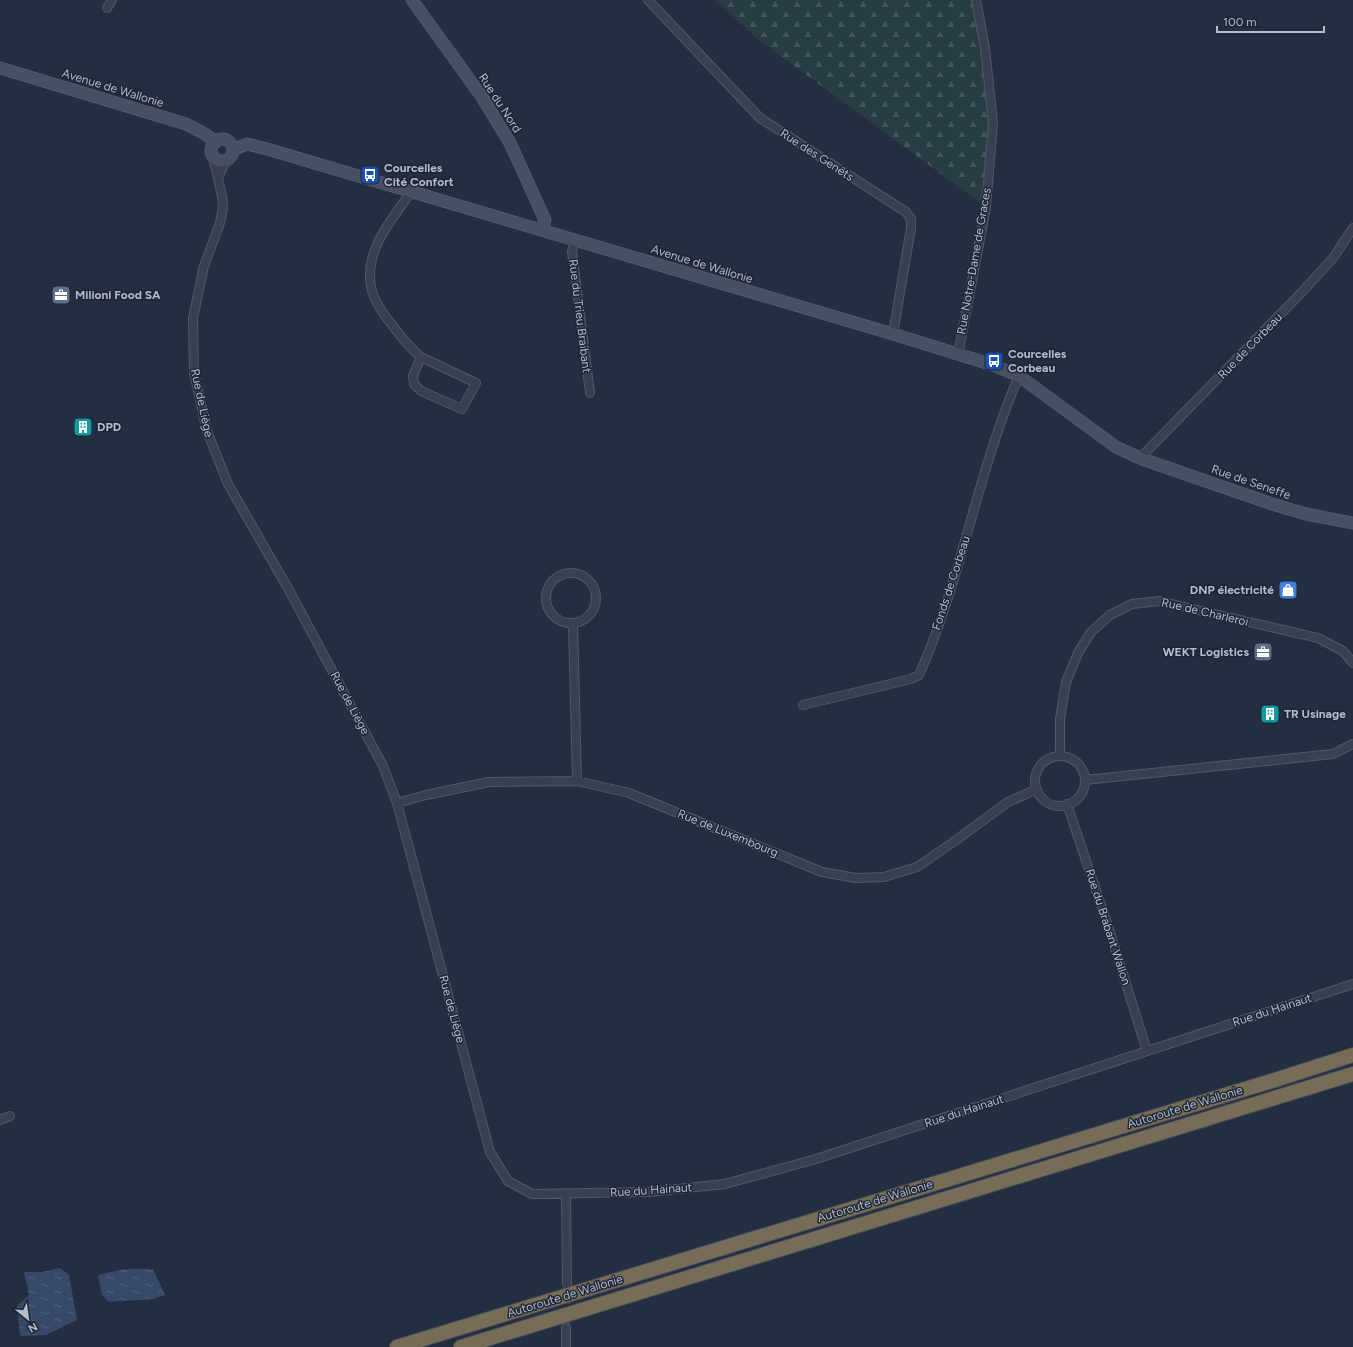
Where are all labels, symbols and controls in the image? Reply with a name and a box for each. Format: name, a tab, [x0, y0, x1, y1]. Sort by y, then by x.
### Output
scale bar	[1217, 8, 1324, 34]
text: 100 m	[1223, 15, 1257, 29]
street label: Avenue de Wallonie	[60, 66, 166, 110]
street label: Rue du Nord	[476, 71, 524, 135]
street label: Rue des Genêts	[778, 126, 857, 184]
place label: Courcelles Cité Confort	[384, 161, 454, 189]
bus stop icon: Courcelles Cité Confort	[359, 164, 381, 186]
street label: Rue Notre-Dame de Graces	[954, 186, 994, 335]
street label: Avenue de Wallonie	[649, 242, 755, 286]
street label: Rue du Trieu Braibant	[566, 258, 594, 374]
office icon: Milioni Food SA	[50, 284, 72, 306]
place label: Milioni Food SA	[75, 288, 161, 302]
street label: Rue de Corbeau	[1215, 310, 1285, 382]
place label: Courcelles Corbeau	[1008, 347, 1067, 375]
bus stop icon: Courcelles Corbeau	[983, 350, 1005, 372]
street label: Rue de Liège	[188, 368, 216, 439]
building icon: DPD	[72, 416, 94, 438]
place label: DPD	[97, 420, 121, 434]
street label: Rue de Seneffe	[1210, 462, 1293, 502]
street label: Fonds de Corbeau	[929, 534, 973, 632]
shop icon: DNP électricité	[1277, 579, 1299, 601]
place label: DNP électricité	[1190, 583, 1274, 597]
street label: Rue de Charleroi	[1160, 595, 1250, 629]
office icon: WEKT Logistics	[1252, 641, 1274, 663]
place label: WEKT Logistics	[1163, 645, 1249, 659]
street label: Rue de Liège	[328, 669, 373, 737]
building icon: TR Usinage	[1259, 703, 1281, 725]
place label: TR Usinage	[1284, 707, 1346, 721]
street label: Rue de Luxembourg	[676, 806, 780, 860]
street label: Rue du Brabant Wallon	[1083, 867, 1134, 987]
street label: Rue de Liège	[436, 974, 468, 1045]
street label: Rue du Hainaut	[1231, 990, 1314, 1029]
street label: Autoroute de Wallonie	[1126, 1083, 1245, 1131]
street label: Rue du Hainaut	[923, 1091, 1006, 1130]
street label: Autoroute de Wallonie	[816, 1177, 935, 1225]
street label: Rue du Hainaut	[609, 1180, 693, 1200]
street label: Autoroute de Wallonie	[506, 1272, 625, 1320]
north arrow	[8, 1299, 48, 1339]
text: N	[26, 1320, 39, 1335]

